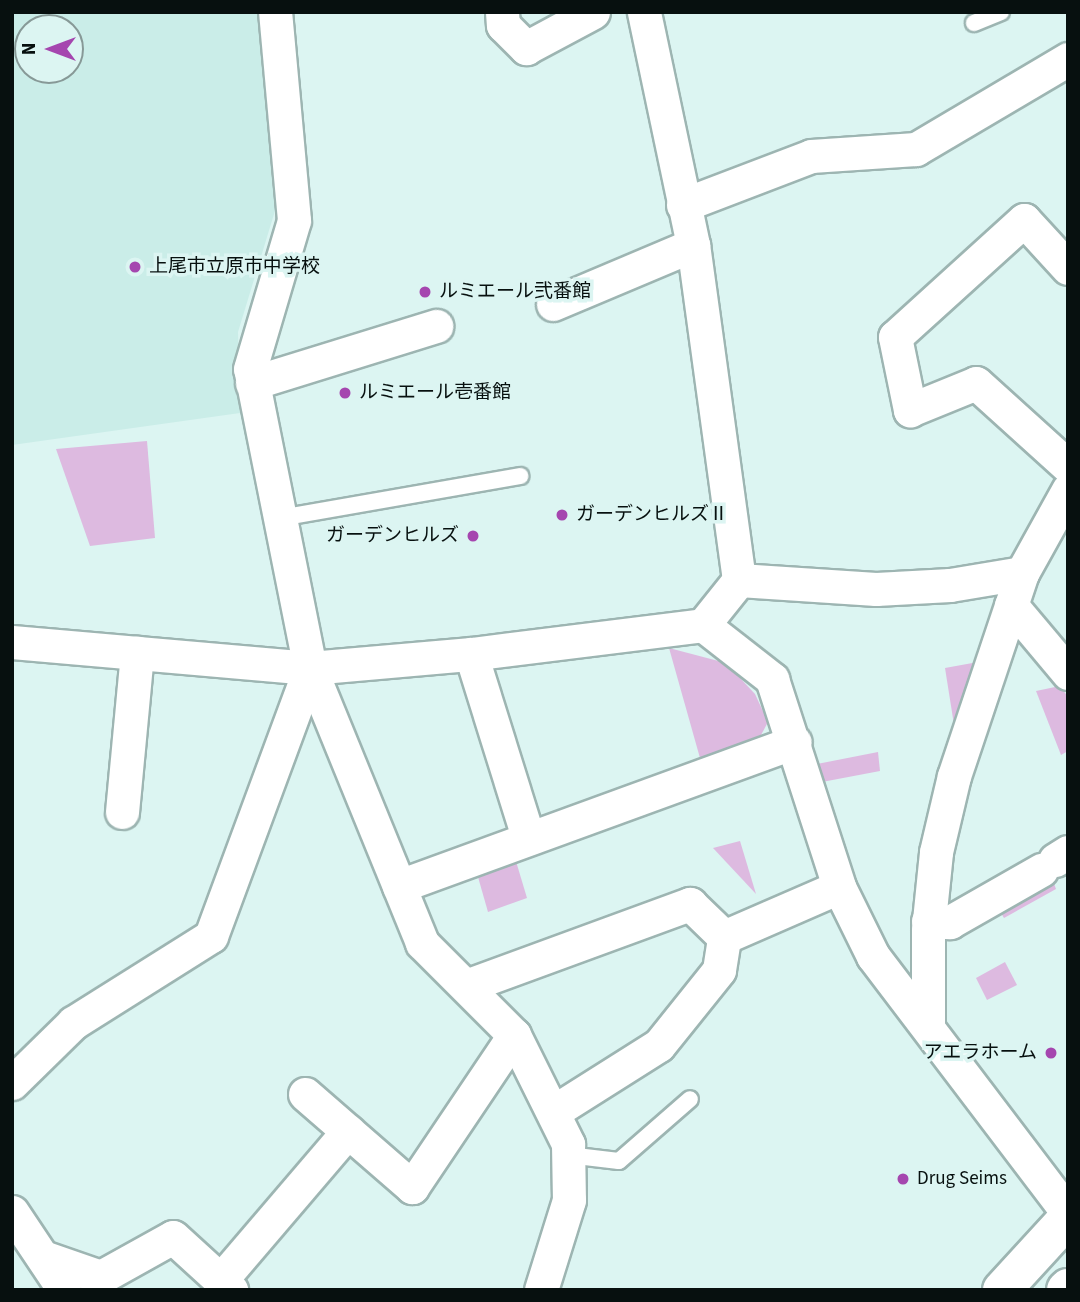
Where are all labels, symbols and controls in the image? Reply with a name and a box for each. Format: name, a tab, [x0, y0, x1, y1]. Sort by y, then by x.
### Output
north arrow	[14, 14, 84, 84]
text: N	[16, 43, 43, 55]
place label: 上尾市立原市中学校	[149, 256, 320, 278]
marker: 上尾市立原市中学校	[127, 259, 143, 275]
place label: ルミエール弐番館	[439, 281, 591, 303]
marker: ルミエール弐番館	[417, 284, 433, 300]
place label: ルミエール壱番館	[359, 382, 511, 404]
marker: ルミエール壱番館	[337, 385, 353, 401]
place label: ガーデンヒルズⅡ	[576, 504, 728, 526]
marker: ガーデンヒルズⅡ	[554, 507, 570, 523]
place label: ガーデンヒルズ	[326, 525, 459, 547]
marker: ガーデンヒルズ	[465, 528, 481, 544]
place label: アエラホーム	[923, 1042, 1037, 1064]
marker: アエラホーム	[1043, 1045, 1059, 1061]
place label: Drug Seims	[917, 1168, 1007, 1190]
marker: Drug Seims	[895, 1171, 911, 1187]

